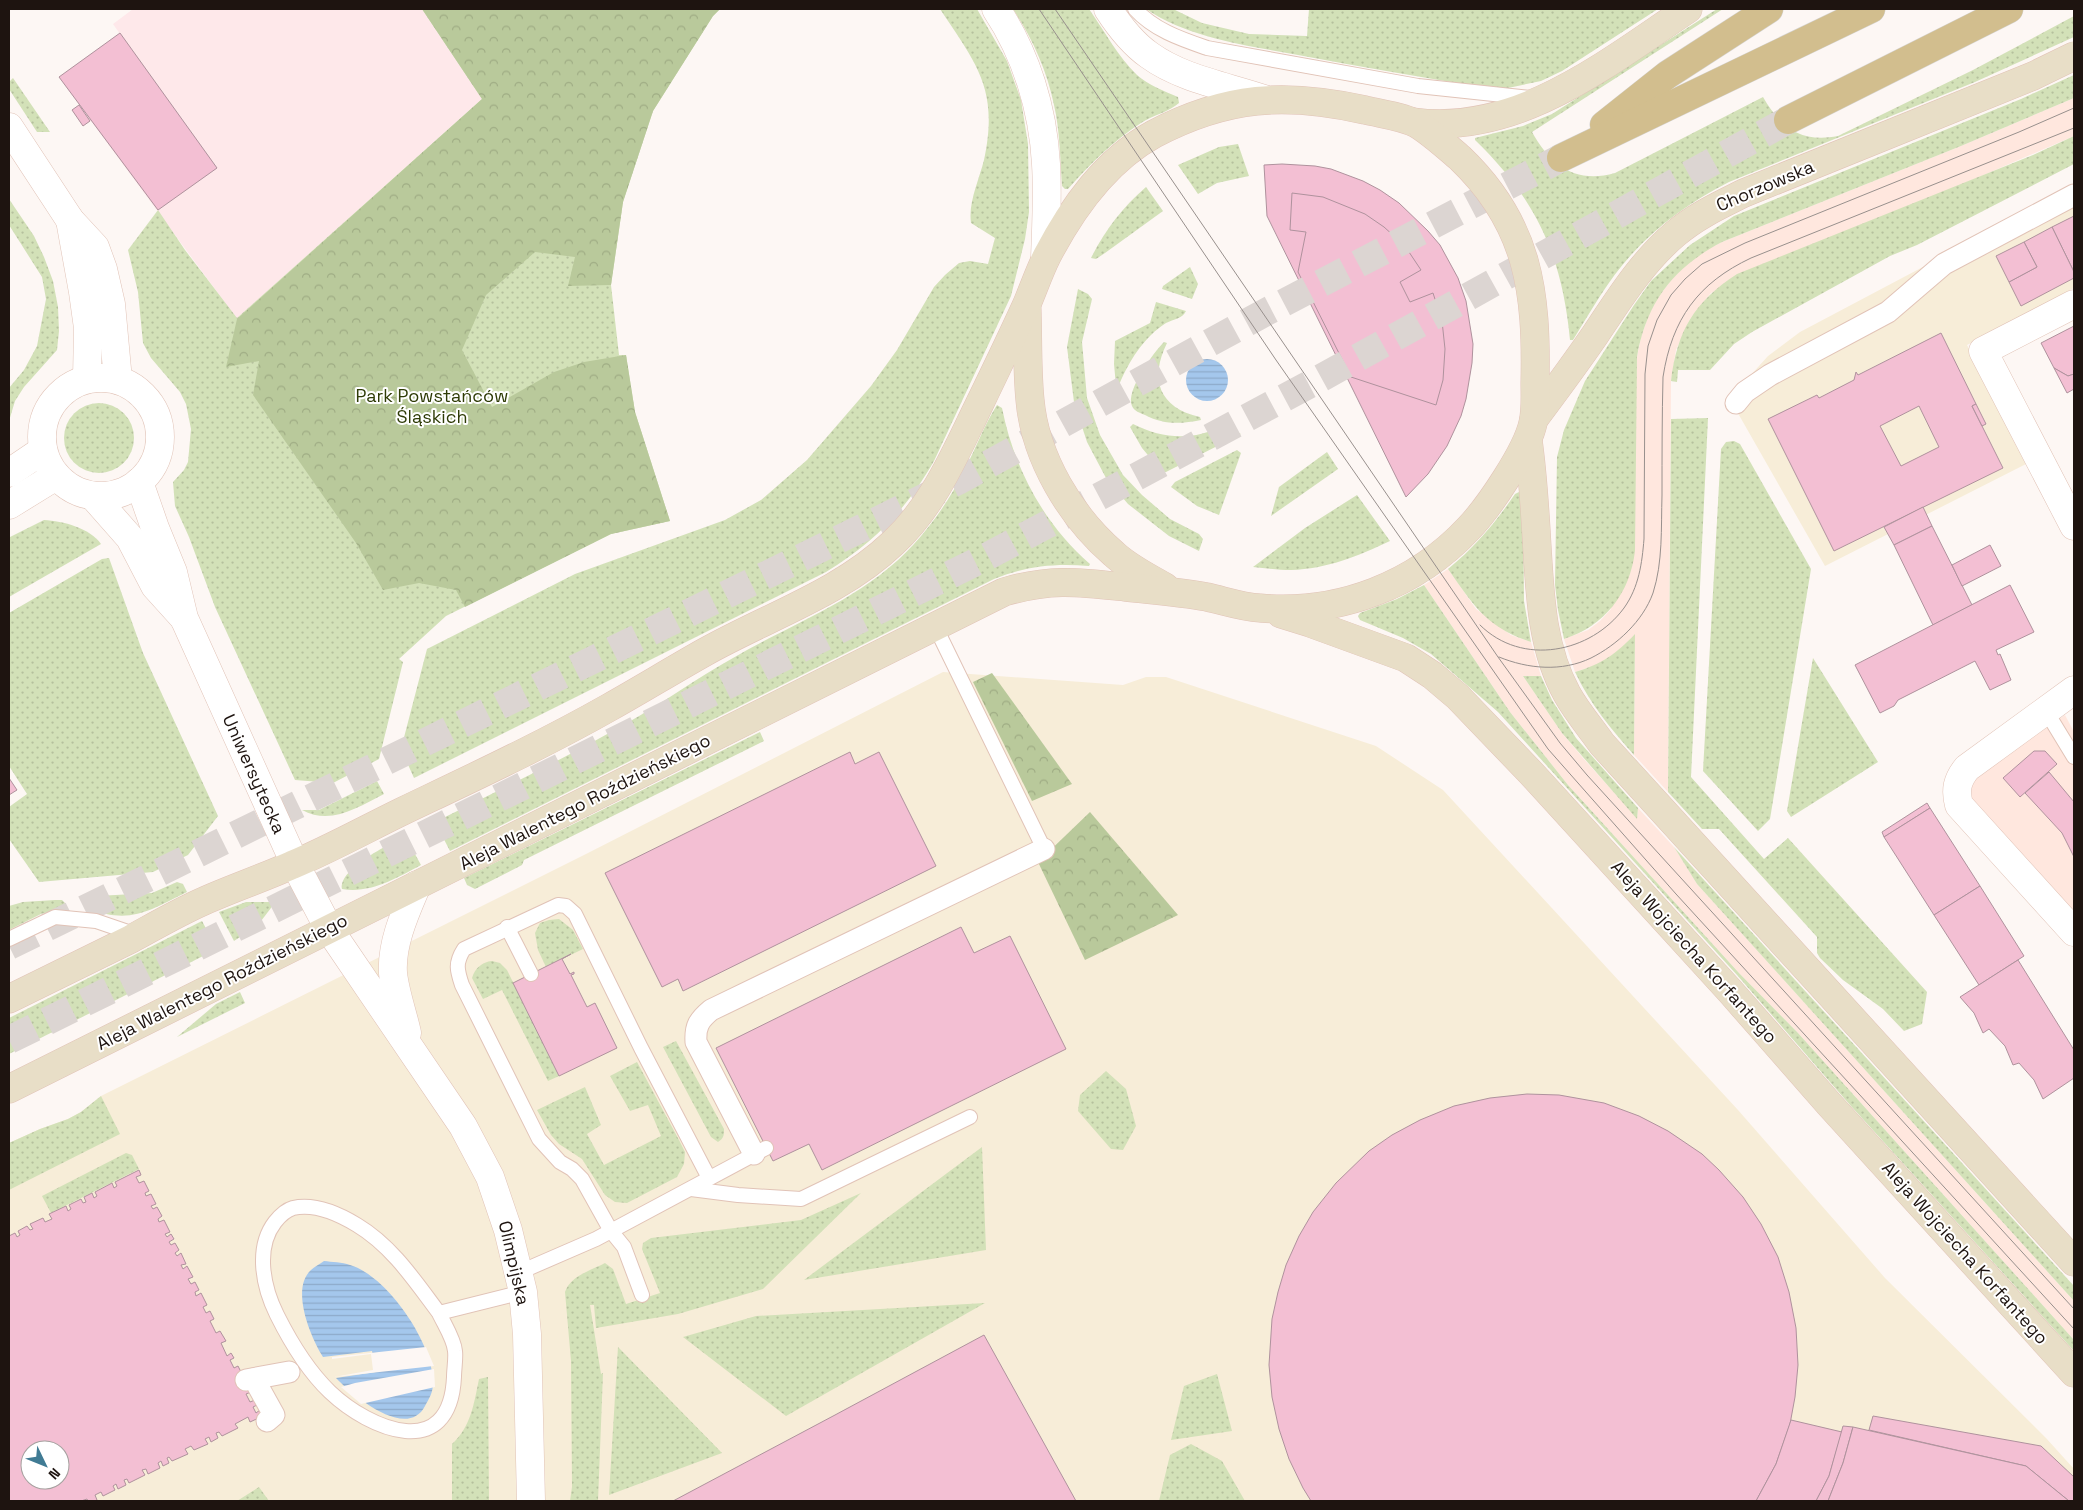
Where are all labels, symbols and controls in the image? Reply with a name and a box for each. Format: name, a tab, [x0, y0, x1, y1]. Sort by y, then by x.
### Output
street label: Chorzowska	[1712, 155, 1817, 216]
park label: Park Powstańców Śląskich	[356, 384, 508, 428]
street label: Uniwersytecka	[218, 710, 291, 837]
street label: Aleja Walentego Roździeńskiego	[455, 728, 714, 875]
street label: Aleja Wojciecha Korfantego	[1606, 855, 1783, 1048]
street label: Aleja Walentego Roździeńskiego	[92, 908, 351, 1055]
street label: Aleja Wojciecha Korfantego	[1877, 1156, 2054, 1349]
street label: Olimpijska	[494, 1218, 535, 1307]
north arrow	[20, 1440, 70, 1490]
text: N	[45, 1464, 64, 1483]

